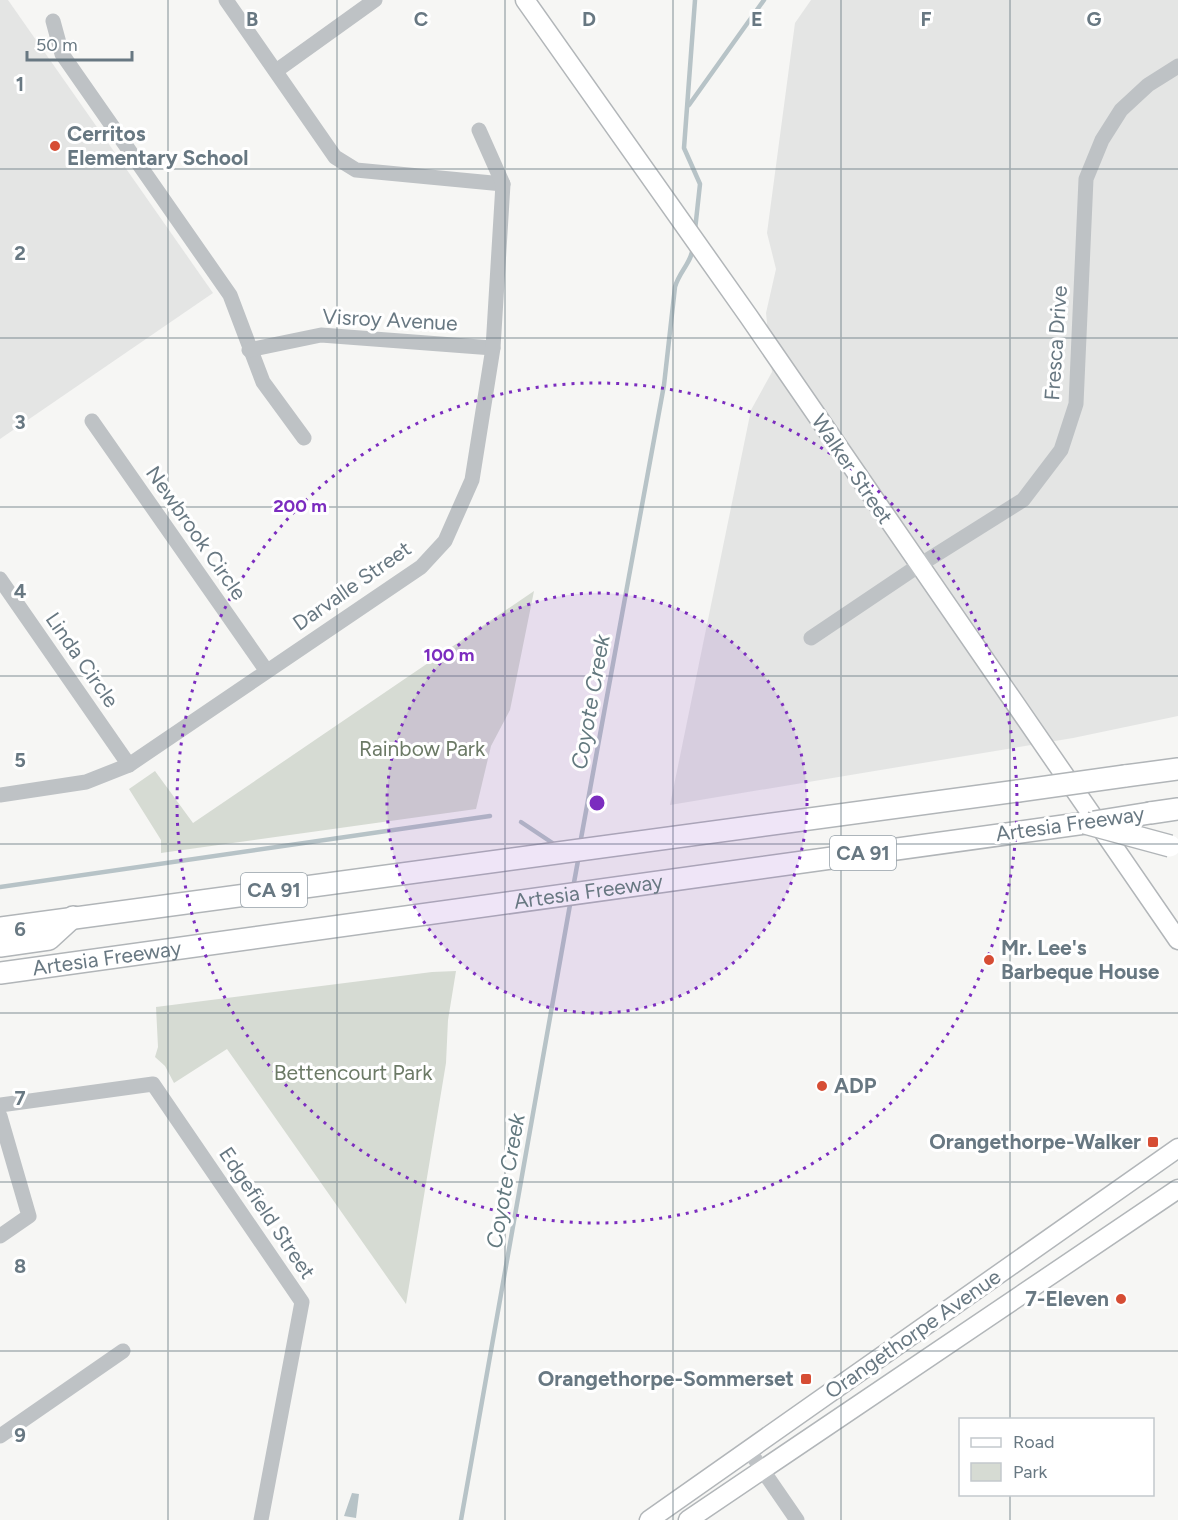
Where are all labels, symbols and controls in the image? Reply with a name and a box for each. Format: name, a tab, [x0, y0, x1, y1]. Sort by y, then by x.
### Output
text: B	[246, 7, 258, 31]
text: C	[414, 7, 428, 31]
text: D	[582, 7, 596, 31]
text: E	[751, 7, 763, 31]
text: F	[920, 7, 932, 31]
text: G	[1087, 7, 1102, 31]
scale bar	[27, 24, 132, 62]
text: 50 m	[36, 34, 78, 56]
text: 1	[16, 72, 24, 96]
place label: Cerritos Elementary School	[67, 121, 248, 170]
marker: Cerritos Elementary School	[48, 139, 62, 153]
text: 2	[14, 241, 26, 265]
street label: Fresca Drive	[1039, 285, 1072, 401]
street label: Visroy Avenue	[322, 303, 458, 336]
street label: Walker Street	[806, 409, 898, 528]
text: 3	[14, 410, 26, 434]
street label: Newbrook Circle	[141, 461, 252, 604]
text: 200 m	[273, 495, 327, 517]
street label: Darvalle Street	[288, 536, 416, 636]
text: 4	[14, 579, 27, 603]
street label: Linda Circle	[41, 607, 124, 712]
water label: Coyote Creek	[565, 631, 616, 772]
text: 100 m	[424, 644, 474, 666]
park label: Rainbow Park	[359, 736, 486, 761]
text: 5	[14, 748, 26, 772]
centre of rings	[587, 793, 607, 813]
street label: Artesia Freeway	[994, 801, 1146, 846]
road number: CA 91	[830, 836, 896, 870]
street label: Artesia Freeway	[512, 869, 664, 914]
road number: CA 91	[241, 873, 307, 907]
text: 6	[14, 917, 26, 941]
street label: Artesia Freeway	[31, 935, 183, 980]
place label: Mr. Lee's Barbeque House	[1001, 935, 1160, 984]
marker: Mr. Lee's Barbeque House	[982, 953, 996, 967]
park label: Bettencourt Park	[274, 1060, 433, 1085]
place label: ADP	[834, 1073, 877, 1098]
marker: ADP	[815, 1079, 829, 1093]
text: 7	[14, 1086, 26, 1110]
water label: Coyote Creek	[480, 1110, 531, 1251]
place label: Orangethorpe-Walker	[929, 1129, 1141, 1154]
marker: Orangethorpe-Walker	[1146, 1135, 1160, 1149]
street label: Edgefield Street	[214, 1142, 321, 1283]
text: 8	[14, 1254, 26, 1278]
street label: Orangethorpe Avenue	[820, 1264, 1005, 1404]
place label: 7-Eleven	[1025, 1286, 1109, 1311]
marker: 7-Eleven	[1114, 1292, 1128, 1306]
place label: Orangethorpe-Sommerset	[538, 1366, 794, 1391]
marker: Orangethorpe-Sommerset	[799, 1372, 813, 1386]
legend	[959, 1418, 1154, 1496]
text: 9	[14, 1423, 26, 1447]
text: Road	[1013, 1431, 1054, 1453]
text: Park	[1013, 1461, 1048, 1483]

